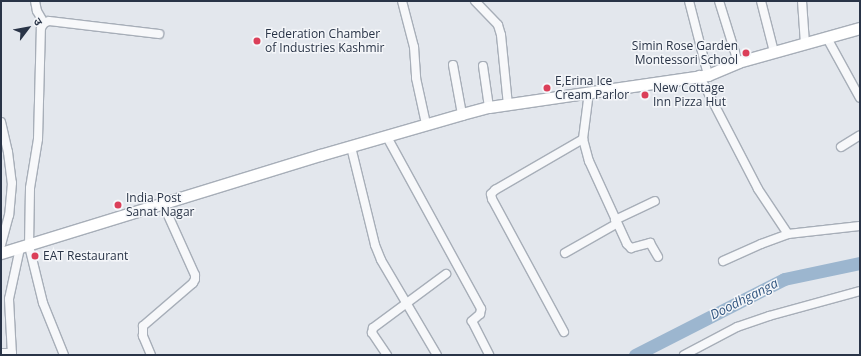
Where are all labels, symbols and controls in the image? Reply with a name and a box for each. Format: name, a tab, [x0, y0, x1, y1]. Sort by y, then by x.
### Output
north arrow	[8, 8, 48, 48]
text: उ	[31, 15, 47, 28]
place label: Federation Chamber of Industries Kashmir	[265, 27, 384, 55]
marker: Federation Chamber of Industries Kashmir	[252, 36, 262, 46]
place label: Simin Rose Garden Montessori School	[632, 39, 738, 67]
marker: Simin Rose Garden Montessori School	[741, 48, 751, 58]
place label: E,Erina Ice Cream Parlor	[555, 74, 629, 102]
place label: New Cottage Inn Pizza Hut	[653, 81, 726, 109]
marker: E,Erina Ice Cream Parlor	[542, 83, 552, 93]
marker: New Cottage Inn Pizza Hut	[640, 90, 650, 100]
place label: India Post Sanat Nagar	[126, 191, 194, 219]
marker: India Post Sanat Nagar	[113, 200, 123, 210]
place label: EAT Restaurant	[43, 249, 128, 263]
marker: EAT Restaurant	[30, 251, 40, 261]
water label: Doodhganga	[707, 275, 781, 323]

